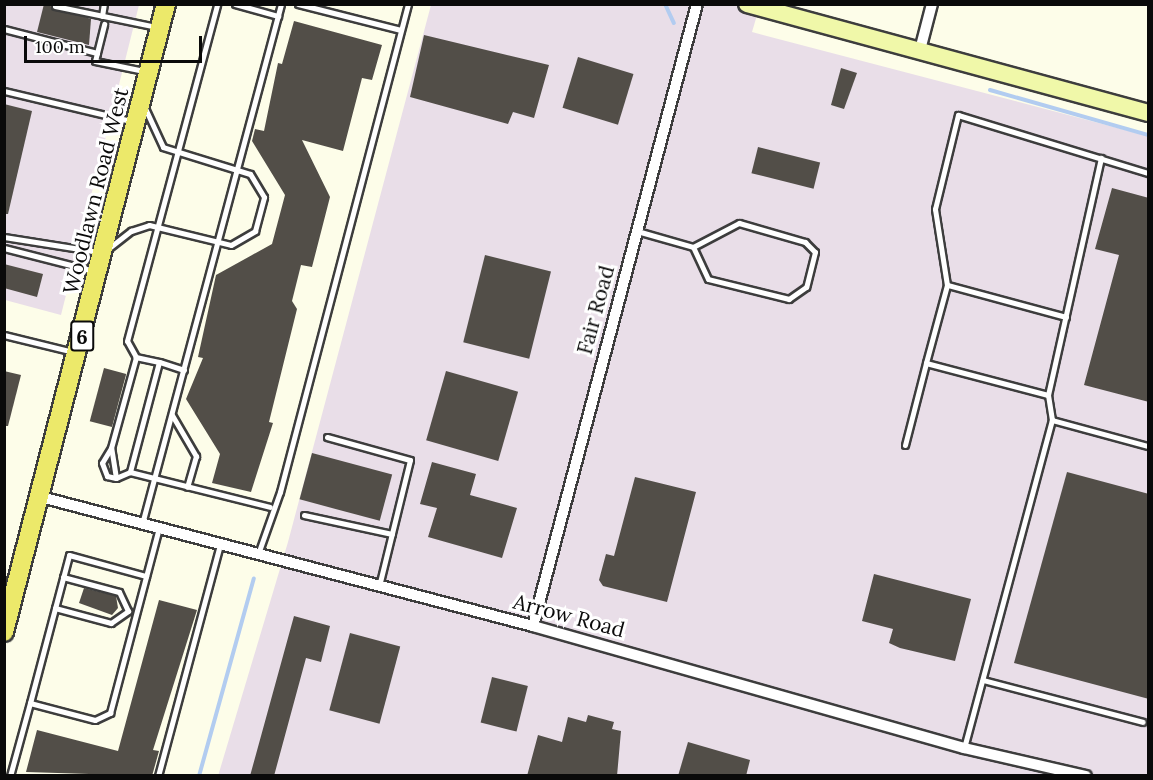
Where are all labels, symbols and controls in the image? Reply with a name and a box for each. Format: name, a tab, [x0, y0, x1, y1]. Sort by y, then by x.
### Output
scale bar	[27, 24, 206, 62]
text: 100 m	[35, 35, 85, 58]
street label: Woodlawn Road West	[58, 85, 134, 297]
street label: Fair Road	[572, 263, 620, 357]
road number: 6	[70, 319, 94, 353]
street label: Arrow Road	[511, 589, 627, 643]

